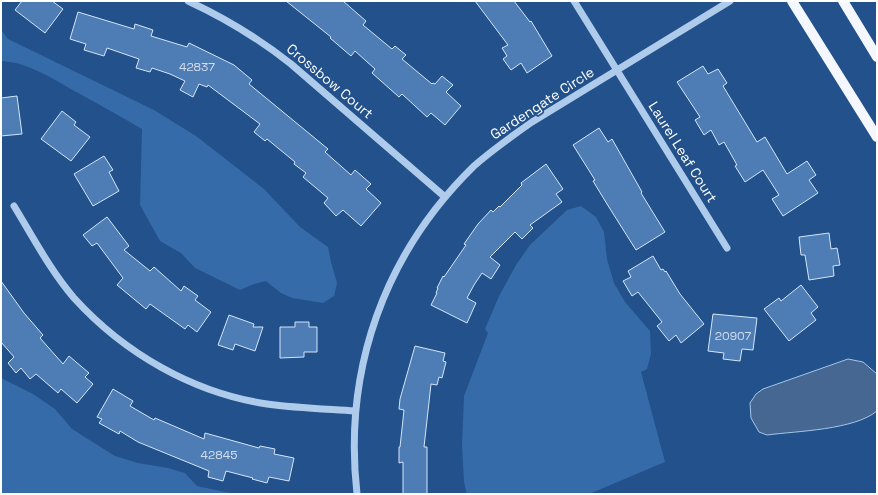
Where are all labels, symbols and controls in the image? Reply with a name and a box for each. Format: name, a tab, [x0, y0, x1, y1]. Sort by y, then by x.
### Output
street label: Crossbow Court	[283, 39, 377, 123]
house number: 42837	[179, 59, 215, 75]
street label: Gardengate Circle	[487, 63, 597, 143]
street label: Laurel Leaf Court	[645, 98, 721, 206]
house number: 20907	[715, 328, 751, 344]
house number: 42845	[201, 447, 237, 463]

